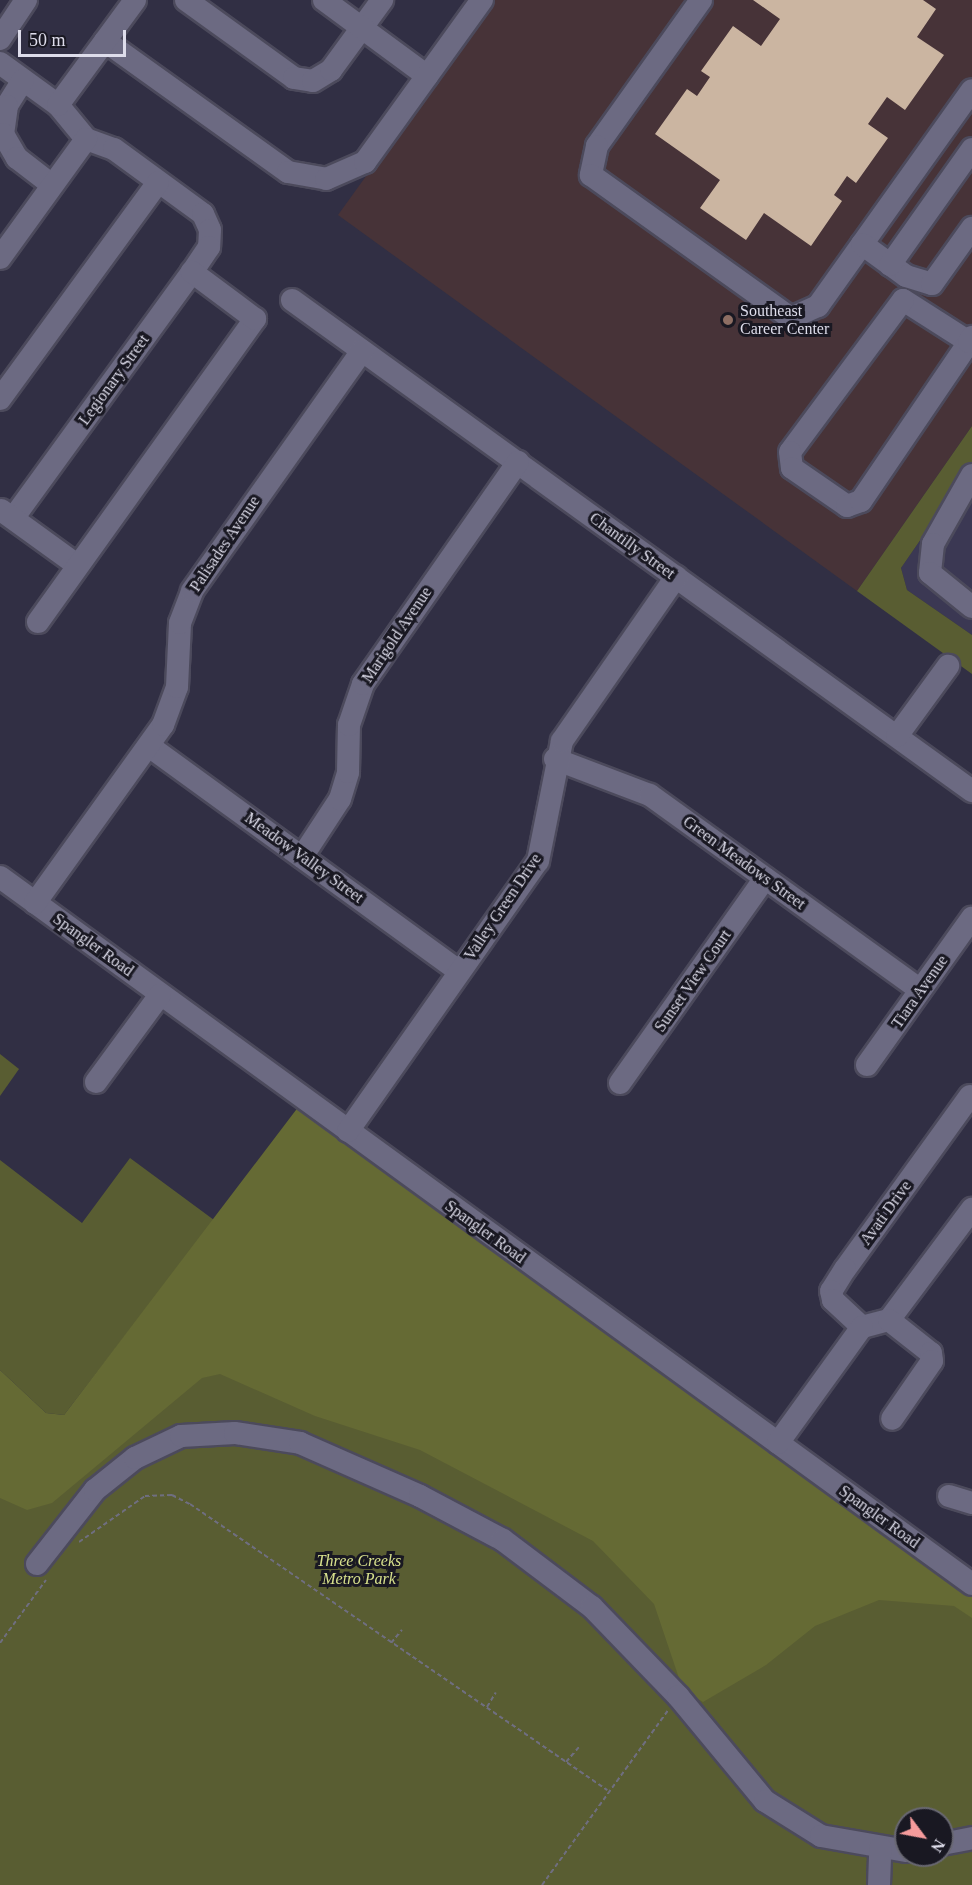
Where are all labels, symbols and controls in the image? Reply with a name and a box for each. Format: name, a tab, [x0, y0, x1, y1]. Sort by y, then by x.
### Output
scale bar	[21, 18, 129, 56]
text: 50 m	[29, 30, 66, 50]
place label: Southeast Career Center	[740, 301, 829, 339]
marker: Southeast Career Center	[721, 313, 735, 327]
street label: Legionary Street	[75, 331, 153, 429]
street label: Palisades Avenue	[186, 492, 264, 596]
street label: Chantilly Street	[586, 509, 678, 583]
street label: Marigold Avenue	[358, 583, 436, 687]
street label: Meadow Valley Street	[241, 808, 367, 908]
street label: Green Meadows Street	[679, 812, 809, 914]
street label: Valley Green Drive	[460, 850, 546, 964]
street label: Spangler Road	[49, 909, 137, 981]
street label: Sunset View Court	[650, 926, 736, 1036]
street label: Tiara Avenue	[888, 951, 952, 1033]
street label: Avati Drive	[856, 1177, 916, 1249]
street label: Spangler Road	[441, 1196, 529, 1268]
street label: Spangler Road	[835, 1481, 923, 1553]
park label: Three Creeks Metro Park	[317, 1551, 401, 1589]
north arrow	[894, 1807, 954, 1867]
text: N	[928, 1836, 948, 1855]

